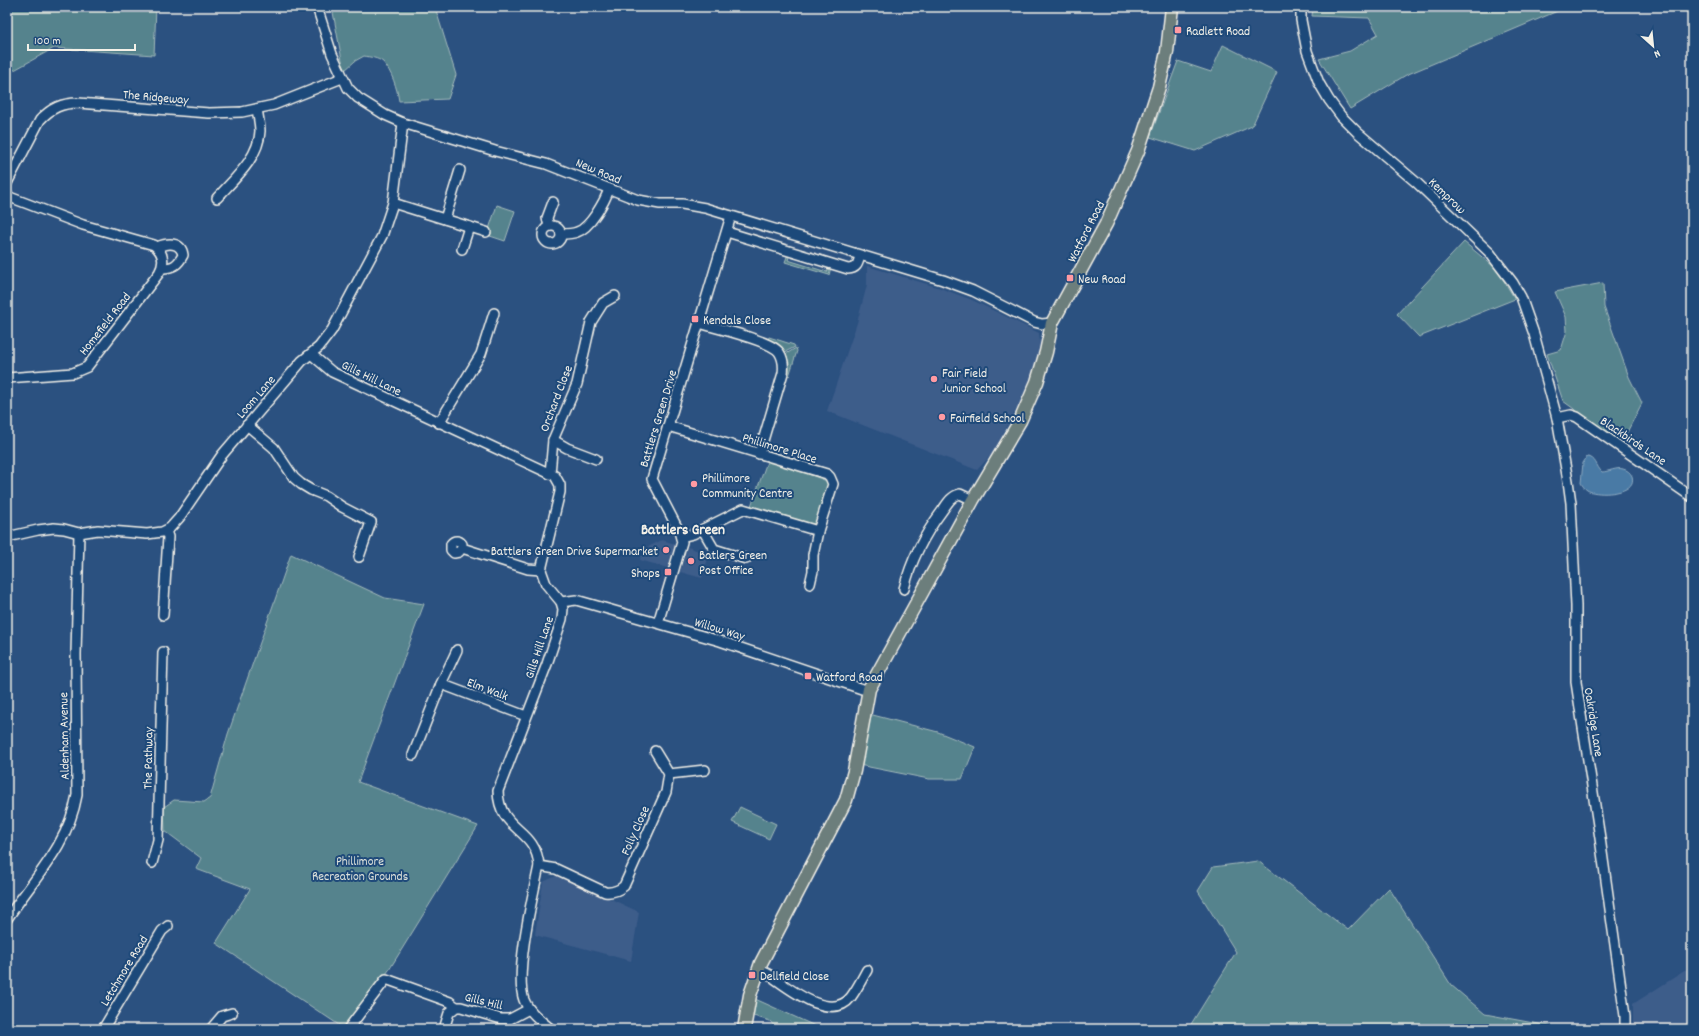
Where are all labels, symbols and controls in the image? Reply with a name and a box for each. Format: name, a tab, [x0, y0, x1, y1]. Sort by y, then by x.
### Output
place label: Radlett Road	[1186, 23, 1250, 42]
marker: Radlett Road	[1173, 25, 1183, 35]
scale bar	[28, 26, 135, 52]
north arrow	[1633, 26, 1673, 66]
text: 100 m	[34, 33, 61, 50]
text: N	[1650, 45, 1663, 62]
street label: The Ridgeway	[122, 86, 190, 111]
street label: New Road	[572, 154, 624, 190]
street label: Kemprow	[1423, 174, 1469, 219]
street label: Watford Road	[1064, 198, 1111, 266]
place label: New Road	[1078, 271, 1126, 290]
marker: New Road	[1065, 273, 1075, 283]
street label: Homefield Road	[75, 289, 137, 360]
place label: Kendals Close	[703, 312, 771, 331]
marker: Kendals Close	[690, 314, 700, 324]
street label: Gills Hill Lane	[338, 356, 404, 402]
street label: Orchard Close	[536, 363, 579, 435]
place label: Fair Field Junior School	[942, 365, 1006, 399]
street label: Battlers Green Drive	[636, 367, 683, 470]
street label: Loom Lane	[233, 372, 281, 423]
marker: Fair Field Junior School	[929, 374, 939, 384]
place label: Fairfield School	[950, 410, 1025, 429]
marker: Fairfield School	[937, 412, 947, 422]
street label: Blackbirds Lane	[1596, 413, 1670, 471]
street label: Phillimore Place	[740, 429, 819, 470]
place label: Phillimore Community Centre	[702, 470, 793, 504]
marker: Phillimore Community Centre	[689, 479, 699, 489]
district label: Battlers Green	[641, 520, 725, 542]
place label: Battlers Green Drive Supermarket	[491, 543, 658, 562]
marker: Battlers Green Drive Supermarket	[661, 545, 671, 555]
place label: Batlers Green Post Office	[699, 547, 767, 581]
marker: Batlers Green Post Office	[686, 556, 696, 566]
place label: Shops	[631, 565, 660, 584]
marker: Shops	[663, 567, 673, 577]
street label: Gills Hill Lane	[521, 614, 560, 682]
street label: Willow Way	[692, 614, 748, 647]
place label: Watford Road	[816, 669, 883, 688]
marker: Watford Road	[803, 671, 813, 681]
street label: Elm Walk	[464, 674, 511, 707]
street label: Oakridge Lane	[1578, 686, 1607, 759]
street label: Aldenham Avenue	[55, 692, 76, 780]
street label: The Pathway	[139, 726, 160, 789]
street label: Folly Close	[617, 803, 656, 859]
park label: Phillimore Recreation Grounds	[312, 853, 408, 887]
street label: Letchmore Road	[97, 932, 154, 1010]
place label: Dellfield Close	[760, 968, 829, 987]
marker: Dellfield Close	[747, 970, 757, 980]
street label: Gills Hill	[462, 989, 505, 1016]

